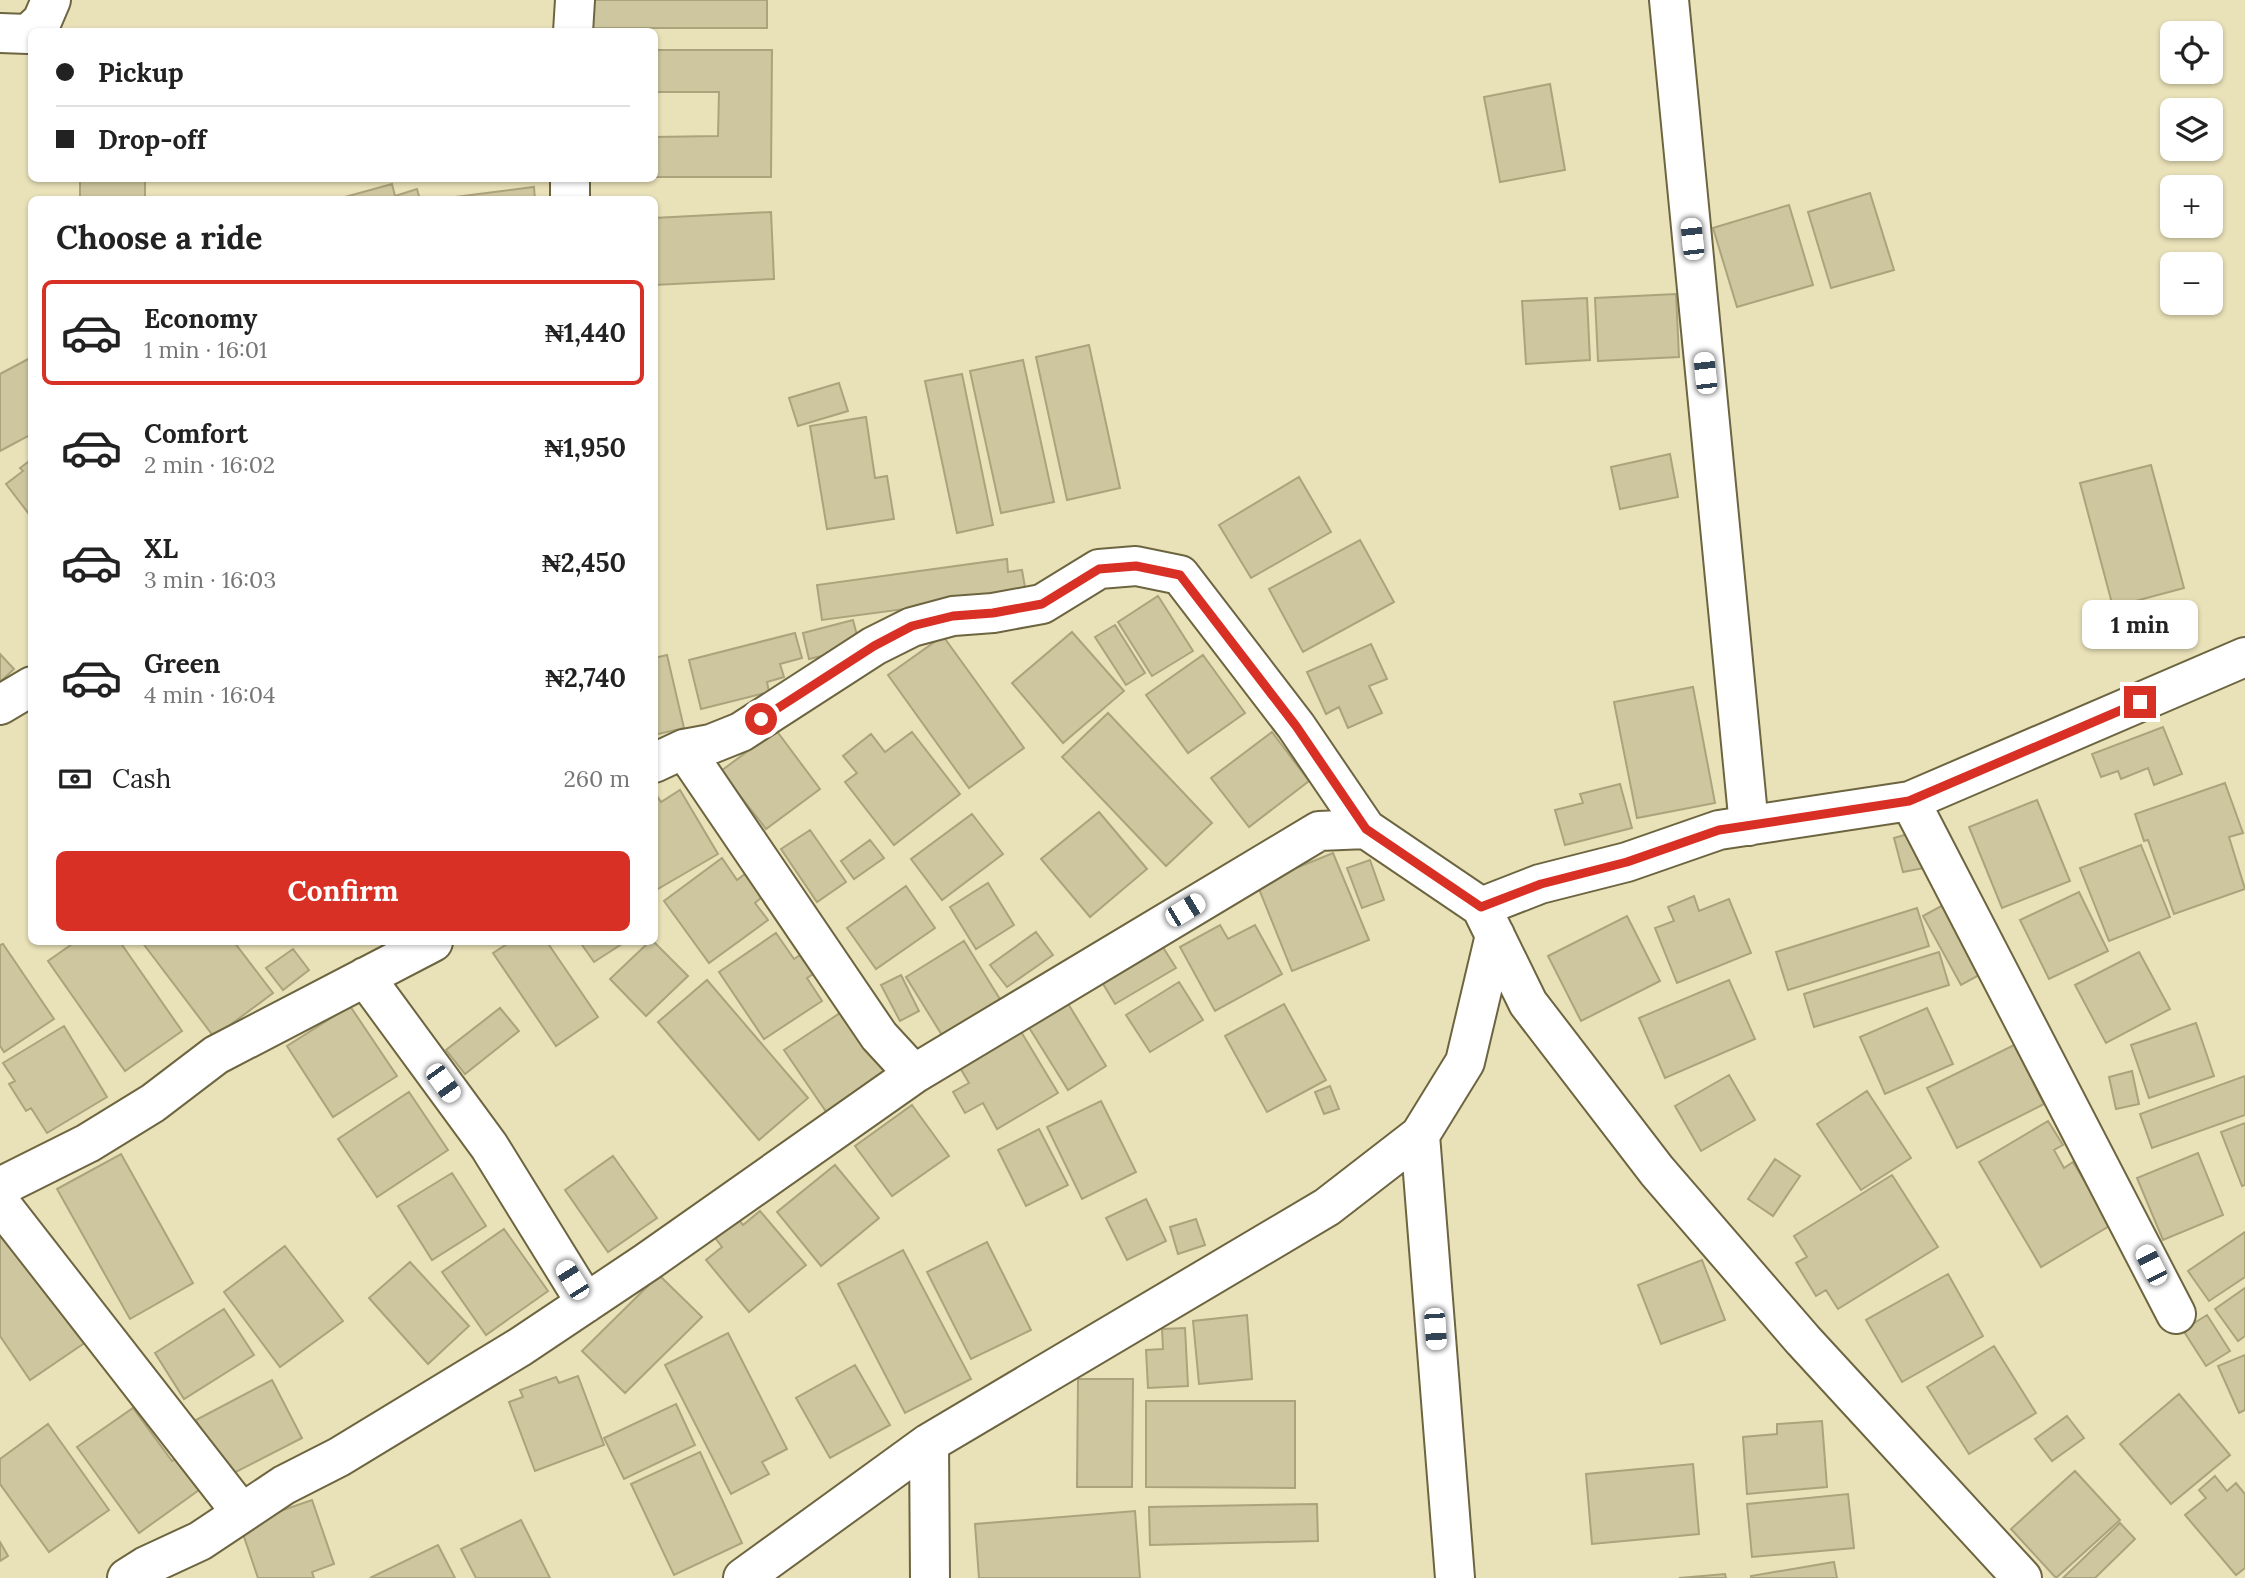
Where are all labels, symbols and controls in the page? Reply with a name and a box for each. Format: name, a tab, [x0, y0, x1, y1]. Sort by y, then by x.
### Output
map controls	[2160, 21, 2223, 315]
button: locate	[2160, 21, 2223, 84]
text: Pickup	[98, 56, 184, 89]
button: layers	[2160, 98, 2223, 161]
text: Drop-off	[98, 123, 206, 156]
button: +	[2160, 175, 2223, 238]
text: Choose a ride	[56, 217, 263, 258]
car	[1680, 217, 1705, 261]
button: −	[2160, 252, 2223, 315]
icon: car	[60, 301, 123, 364]
text: Economy	[144, 302, 257, 335]
text: ₦1,440	[545, 316, 626, 349]
text: 1 min · 16:01	[144, 335, 267, 364]
car	[1693, 351, 1718, 395]
icon: car	[60, 416, 123, 479]
text: Comfort	[144, 417, 248, 450]
text: ₦1,950	[545, 431, 626, 464]
text: 2 min · 16:02	[144, 450, 275, 479]
icon: car	[60, 531, 123, 594]
text: XL	[144, 532, 178, 565]
text: ₦2,450	[542, 546, 626, 579]
text: 3 min · 16:03	[144, 565, 276, 594]
callout: 1 min	[2082, 600, 2198, 650]
text: 1 min	[2111, 610, 2169, 639]
icon: car	[60, 646, 123, 709]
text: Green	[144, 647, 220, 680]
text: ₦2,740	[545, 661, 626, 694]
text: 4 min · 16:04	[144, 680, 276, 709]
route end	[2124, 686, 2156, 718]
route start	[745, 703, 777, 735]
icon: cash	[56, 760, 94, 798]
text: Cash	[112, 762, 171, 795]
text: 260 m	[563, 764, 630, 793]
button: Confirm	[56, 851, 630, 931]
car	[1162, 890, 1209, 930]
car	[423, 1060, 464, 1106]
car	[2133, 1242, 2170, 1288]
car	[552, 1257, 593, 1303]
car	[1424, 1307, 1447, 1351]

